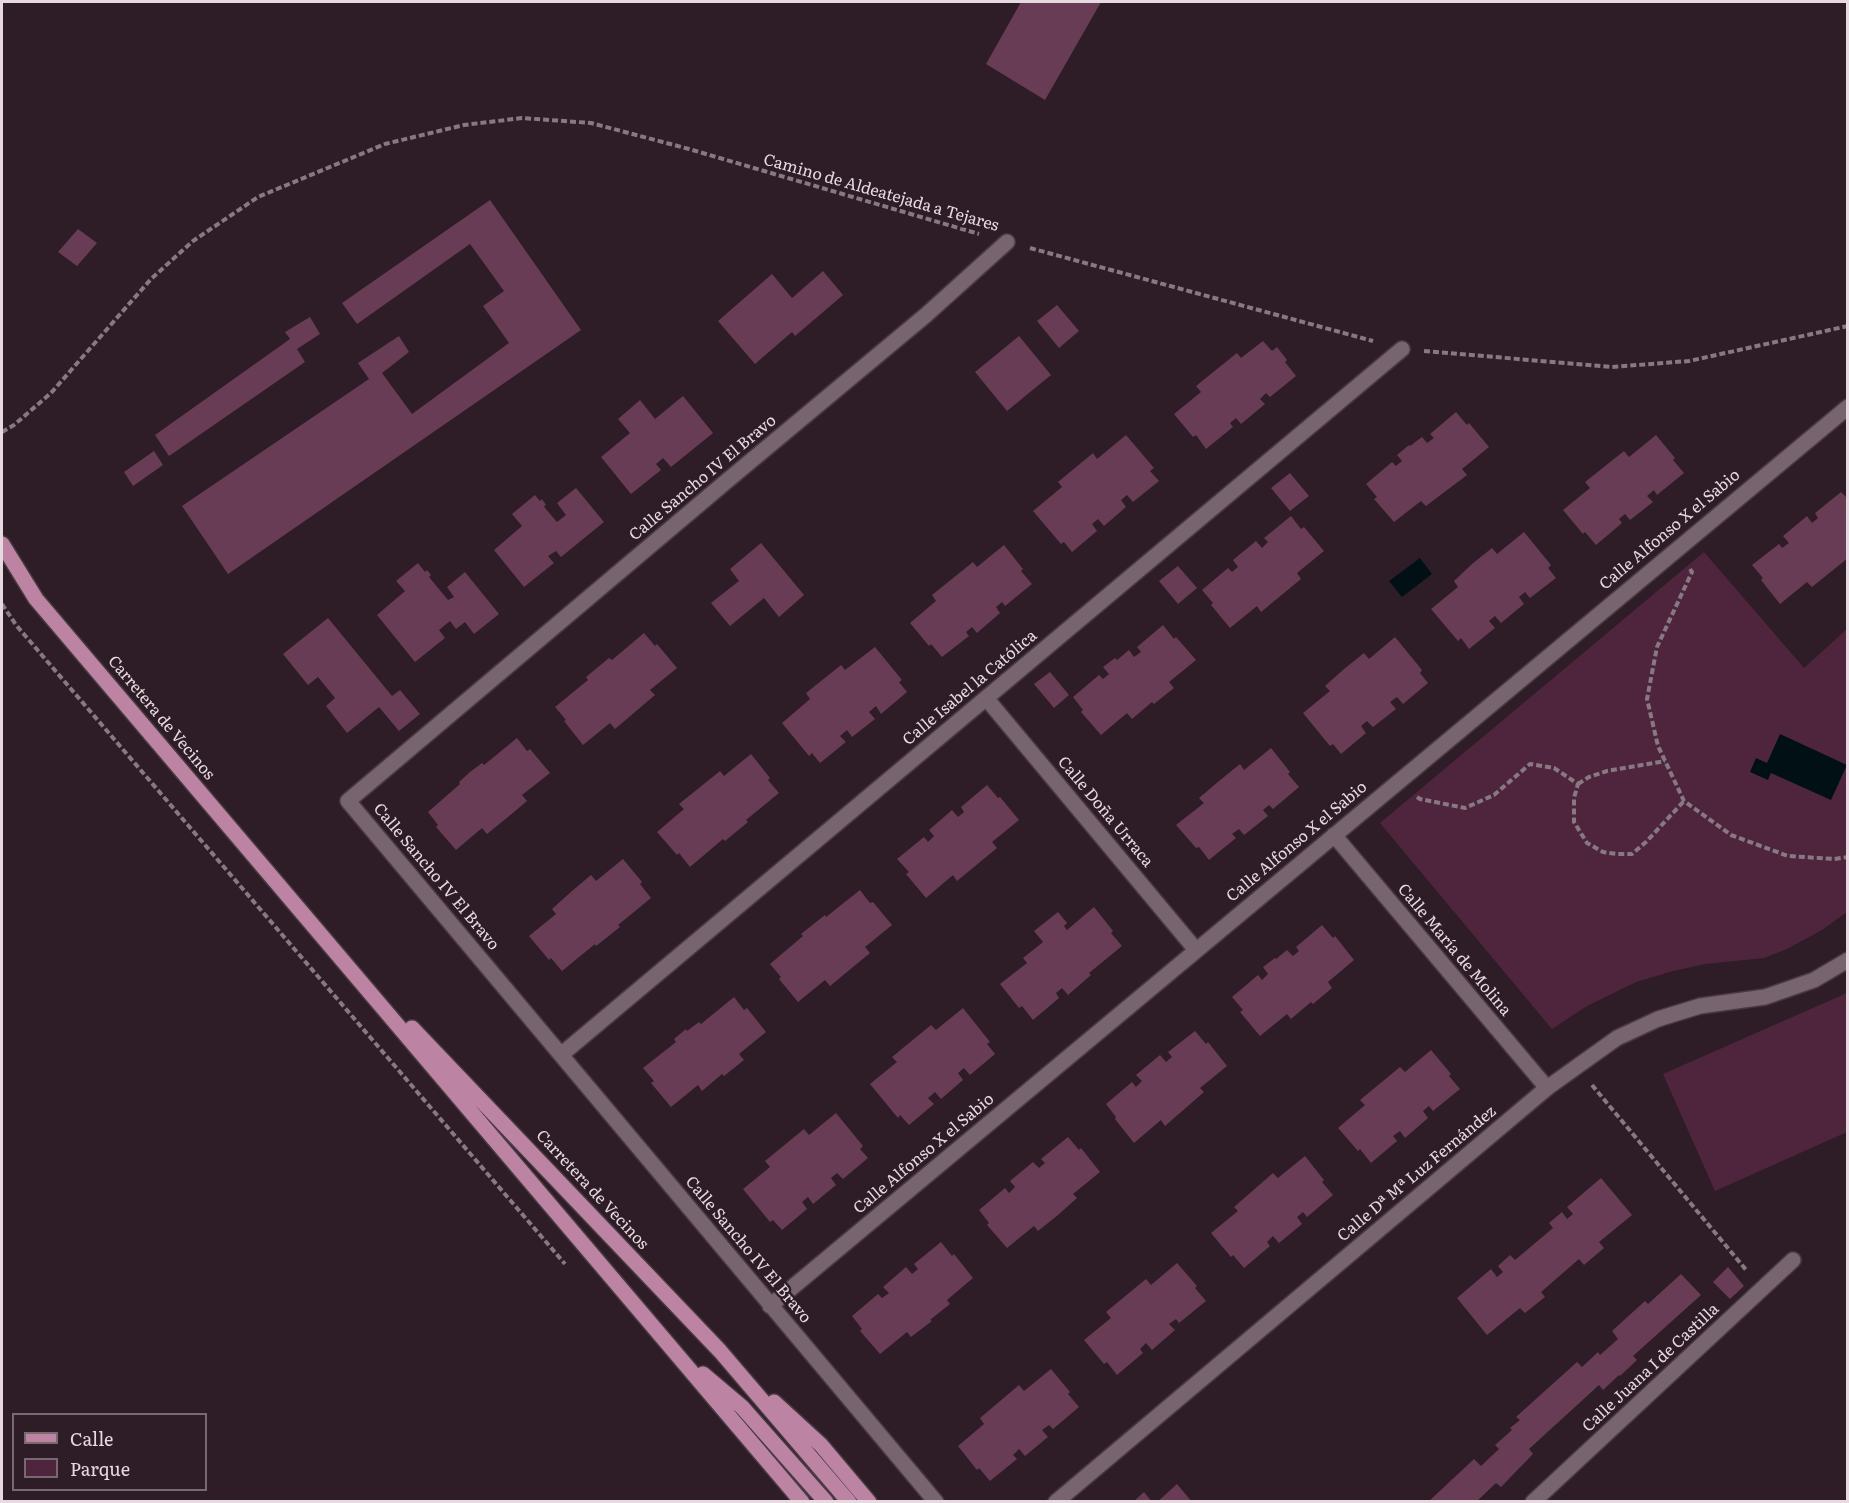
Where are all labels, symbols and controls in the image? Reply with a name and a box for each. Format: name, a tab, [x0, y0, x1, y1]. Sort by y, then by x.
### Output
street label: Camino de Aldeatejada a Tejares	[761, 150, 1001, 236]
street label: Calle Sancho IV El Bravo	[626, 411, 780, 545]
street label: Calle Alfonso X el Sabio	[1596, 466, 1744, 594]
street label: Calle Isabel la Católica	[899, 626, 1041, 750]
street label: Carretera de Vecinos	[103, 652, 219, 784]
street label: Calle Doña Urraca	[1053, 753, 1157, 871]
street label: Calle Alfonso X el Sabio	[1223, 778, 1371, 906]
street label: Calle Sancho IV El Bravo	[369, 800, 503, 954]
street label: Calle María de Molina	[1393, 880, 1515, 1020]
street label: Calle Alfonso X el Sabio	[850, 1090, 998, 1218]
street label: Calle Dª Mª Luz Fernández	[1334, 1102, 1500, 1246]
street label: Carretera de Vecinos	[532, 1126, 652, 1254]
street label: Calle Sancho IV El Bravo	[681, 1173, 815, 1327]
street label: Calle Juana I de Castilla	[1579, 1300, 1723, 1436]
legend	[12, 1413, 207, 1491]
text: Calle	[70, 1425, 113, 1452]
text: Parque	[70, 1455, 130, 1482]

